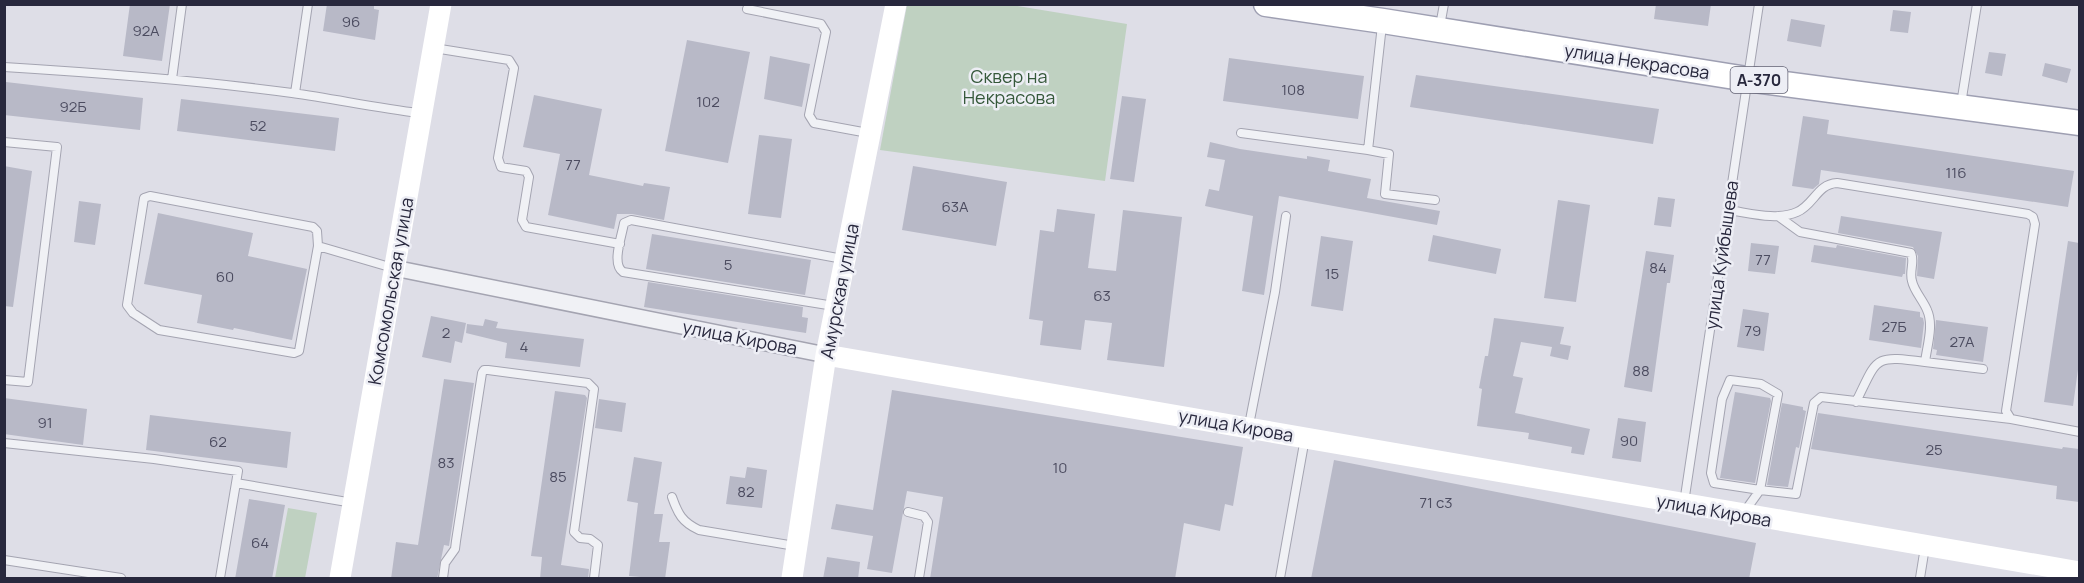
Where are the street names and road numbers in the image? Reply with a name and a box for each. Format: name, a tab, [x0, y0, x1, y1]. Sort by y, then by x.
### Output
street label: улица Некрасова	[1563, 38, 1711, 84]
road number: А-370	[1730, 67, 1788, 93]
street label: улица Куйбышева	[1699, 179, 1743, 331]
street label: Комсомольская улица	[362, 195, 418, 387]
street label: Амурская улица	[814, 221, 864, 361]
street label: улица Кирова	[681, 314, 799, 360]
street label: улица Кирова	[1177, 403, 1295, 447]
street label: улица Кирова	[1655, 488, 1773, 532]

